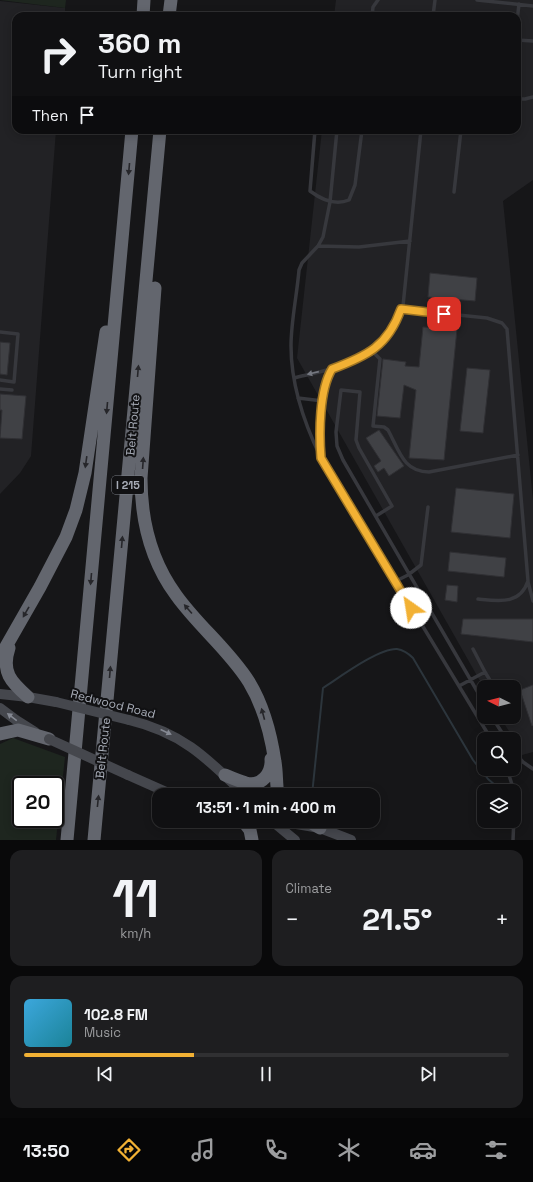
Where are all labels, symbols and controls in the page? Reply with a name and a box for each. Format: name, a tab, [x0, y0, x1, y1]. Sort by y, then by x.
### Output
text: 360 m	[98, 25, 182, 61]
icon: right	[32, 28, 84, 80]
text: Turn right	[98, 60, 182, 83]
icon: arrive	[76, 104, 98, 126]
text: Then	[32, 106, 68, 125]
one-way arrow	[125, 163, 132, 175]
pin	[427, 297, 461, 331]
icon: arrive	[433, 303, 455, 325]
one-way arrow	[135, 365, 142, 377]
one-way arrow	[307, 371, 319, 377]
street label: Belt Route	[122, 394, 144, 456]
one-way arrow	[103, 402, 110, 414]
one-way arrow	[83, 456, 89, 468]
one-way arrow	[139, 457, 146, 469]
road number: I 215	[112, 476, 144, 494]
one-way arrow	[119, 536, 126, 548]
one-way arrow	[87, 573, 94, 585]
position arrow	[390, 587, 432, 629]
one-way arrow	[184, 604, 193, 615]
one-way arrow	[23, 606, 30, 618]
one-way arrow	[107, 666, 114, 678]
north arrow	[477, 680, 521, 724]
map controls	[477, 680, 521, 828]
street label: Redwood Road	[69, 686, 157, 722]
one-way arrow	[260, 708, 266, 720]
one-way arrow	[7, 713, 17, 721]
street label: Belt Route	[92, 717, 114, 779]
one-way arrow	[160, 729, 172, 735]
button: search	[477, 732, 521, 776]
speed limit sign: 20	[12, 776, 64, 828]
button: layers	[477, 784, 521, 828]
one-way arrow	[95, 795, 101, 807]
text: 13:51 · 1 min · 400 m	[196, 798, 336, 817]
text: 11	[112, 866, 159, 932]
text: Climate	[286, 880, 332, 897]
text: 21.5°	[362, 900, 432, 939]
text: −	[286, 905, 299, 933]
text: +	[495, 905, 509, 933]
text: km/h	[120, 925, 151, 942]
text: 102.8 FM	[84, 1005, 148, 1024]
text: Music	[84, 1024, 121, 1041]
icon: previous	[94, 1063, 116, 1085]
icon: pause	[255, 1063, 277, 1085]
icon: next	[417, 1063, 439, 1085]
icon: directions	[115, 1136, 143, 1164]
icon: music	[189, 1136, 217, 1164]
icon: phone	[262, 1136, 290, 1164]
icon: climate	[335, 1136, 363, 1164]
icon: car	[409, 1136, 437, 1164]
icon: filters	[482, 1136, 510, 1164]
text: 13:50	[23, 1139, 70, 1162]

